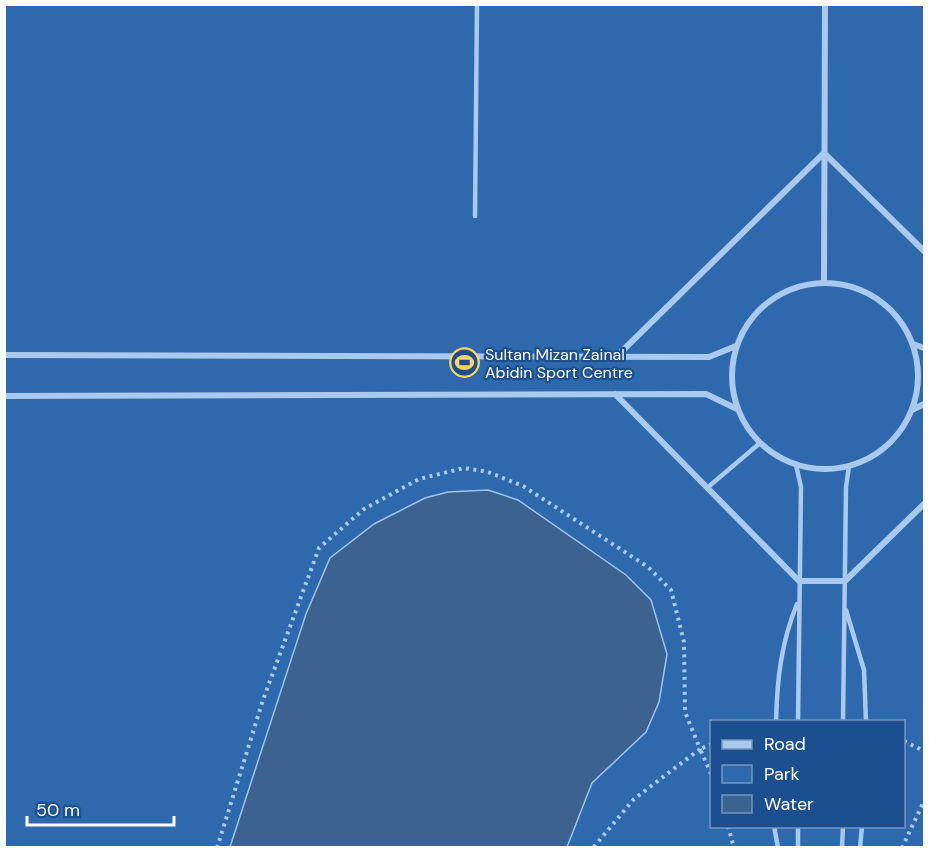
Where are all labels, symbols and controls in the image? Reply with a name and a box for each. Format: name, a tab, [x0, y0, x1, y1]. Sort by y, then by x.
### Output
place label: Sultan Mizan Zainal Abidin Sport Centre	[485, 344, 633, 383]
sports icon: Sultan Mizan Zainal Abidin Sport Centre	[448, 347, 480, 379]
legend	[710, 720, 905, 828]
text: Road	[764, 732, 806, 756]
text: Park	[764, 762, 800, 786]
scale bar	[27, 789, 174, 827]
text: Water	[764, 792, 814, 816]
text: 50 m	[36, 798, 80, 822]

